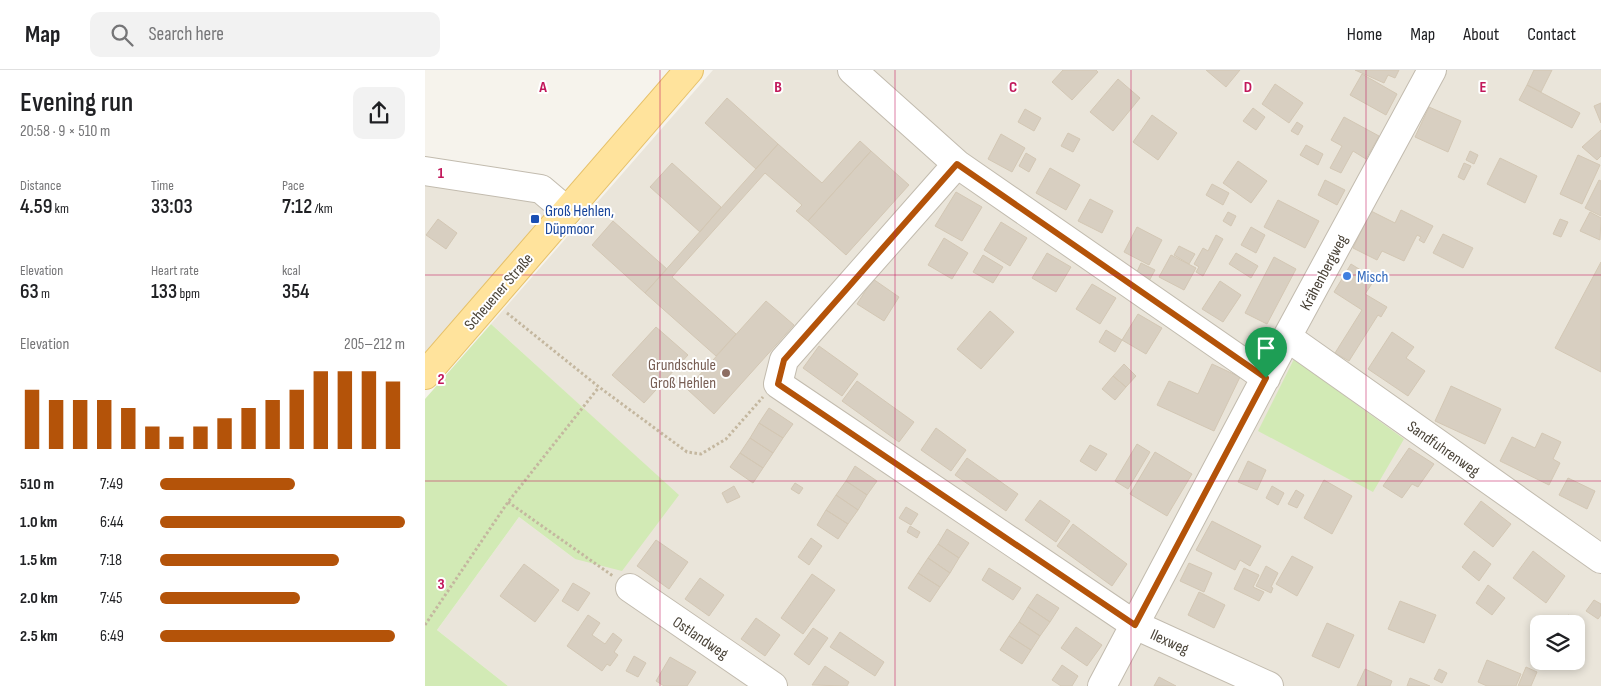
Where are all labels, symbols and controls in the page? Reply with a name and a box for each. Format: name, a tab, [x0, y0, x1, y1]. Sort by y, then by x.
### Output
search box	[90, 12, 440, 57]
text: Map	[25, 20, 60, 49]
icon: search	[108, 21, 136, 49]
text: Search here	[148, 23, 224, 46]
text: Home	[1347, 24, 1382, 45]
text: Map	[1410, 24, 1435, 45]
text: About	[1463, 24, 1499, 45]
text: Contact	[1527, 24, 1576, 45]
text: A	[538, 78, 547, 97]
text: B	[774, 78, 782, 97]
text: C	[1009, 78, 1017, 97]
text: D	[1244, 78, 1252, 97]
text: E	[1480, 78, 1487, 97]
text: Evening run	[20, 86, 133, 119]
button: share	[353, 87, 405, 139]
text: 20:58 · 9 × 510 m	[20, 122, 110, 141]
text: 1	[438, 164, 445, 183]
text: Distance	[20, 177, 61, 194]
text: Time	[151, 177, 174, 194]
text: Pace	[282, 177, 304, 194]
text: 4.59	[20, 194, 52, 219]
text: 33:03	[151, 194, 193, 219]
text: 7:12	[282, 194, 312, 219]
text: km	[52, 200, 69, 217]
text: /km	[312, 200, 333, 217]
place label: Groß Hehlen, Düpmoor	[545, 202, 614, 239]
marker: Groß Hehlen, Düpmoor	[529, 213, 541, 225]
street label: Krähenbergweg	[1296, 232, 1352, 314]
street label: Scheuener Straße	[461, 250, 538, 334]
text: Elevation	[20, 262, 63, 279]
text: Heart rate	[151, 262, 199, 279]
text: kcal	[282, 262, 301, 279]
place label: Misch	[1357, 268, 1388, 287]
marker: Misch	[1341, 270, 1353, 282]
text: 63	[20, 279, 39, 304]
text: 133	[151, 279, 177, 304]
text: 354	[282, 279, 309, 304]
text: m	[39, 285, 50, 302]
text: bpm	[177, 285, 200, 302]
pin	[1245, 327, 1287, 378]
icon: arrive	[1252, 334, 1280, 362]
text: Elevation	[20, 335, 69, 354]
text: 205–212 m	[344, 335, 405, 354]
place label: Grundschule Groß Hehlen	[648, 356, 716, 393]
marker: Grundschule Groß Hehlen	[720, 367, 732, 379]
text: 2	[437, 370, 445, 389]
street label: Sandfuhrenweg	[1403, 417, 1483, 481]
text: 510 m	[20, 475, 54, 494]
text: 7:49	[100, 475, 123, 494]
text: 1.0 km	[20, 513, 57, 532]
text: 6:44	[100, 513, 123, 532]
text: 1.5 km	[20, 551, 57, 570]
text: 7:18	[100, 551, 122, 570]
text: 3	[437, 575, 445, 594]
text: 2.0 km	[20, 589, 58, 608]
text: 7:45	[100, 589, 122, 608]
street label: Ostlandweg	[669, 613, 732, 664]
map controls	[1530, 615, 1585, 670]
button: layers	[1530, 615, 1585, 670]
street label: Ilexweg	[1147, 626, 1192, 659]
text: 2.5 km	[20, 627, 58, 646]
text: 6:49	[100, 627, 124, 646]

